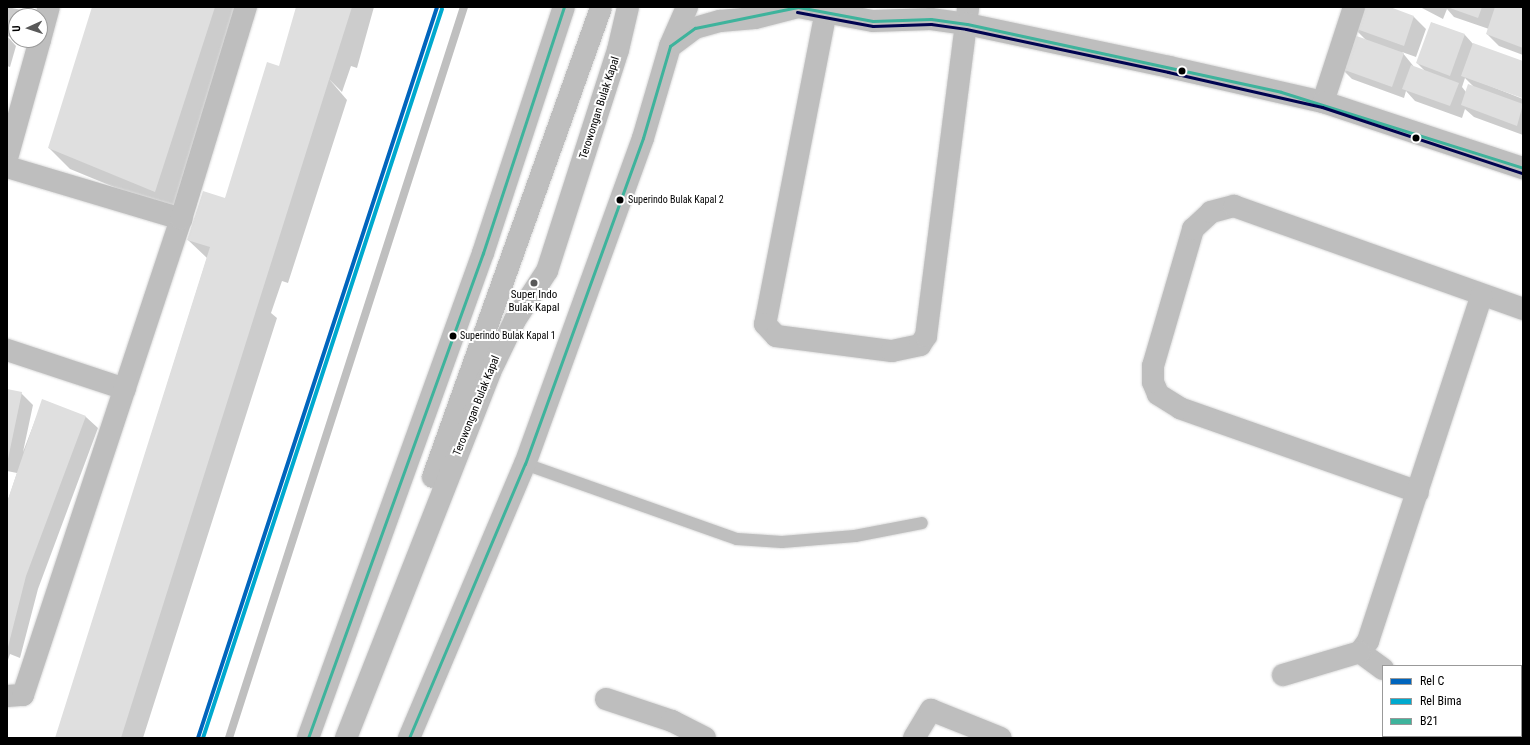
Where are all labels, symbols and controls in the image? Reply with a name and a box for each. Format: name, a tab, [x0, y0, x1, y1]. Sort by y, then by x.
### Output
north arrow	[8, 8, 48, 48]
text: U	[10, 25, 23, 32]
street label: Terowongan Bulak Kapal	[577, 55, 623, 161]
unlabelled marker	[1177, 66, 1187, 76]
unlabelled marker	[1411, 133, 1421, 143]
place label: Superindo Bulak Kapal 2	[628, 194, 724, 206]
marker: Superindo Bulak Kapal 2	[615, 195, 625, 205]
marker: Super Indo Bulak Kapal	[529, 278, 539, 288]
place label: Super Indo Bulak Kapal	[508, 289, 560, 315]
place label: Superindo Bulak Kapal 1	[460, 330, 556, 342]
marker: Superindo Bulak Kapal 1	[448, 331, 458, 341]
street label: Terowongan Bulak Kapal	[451, 354, 503, 458]
legend	[1382, 665, 1522, 737]
text: Rel C	[1420, 674, 1444, 688]
text: Rel Bima	[1420, 694, 1462, 708]
text: B21	[1420, 714, 1438, 728]

